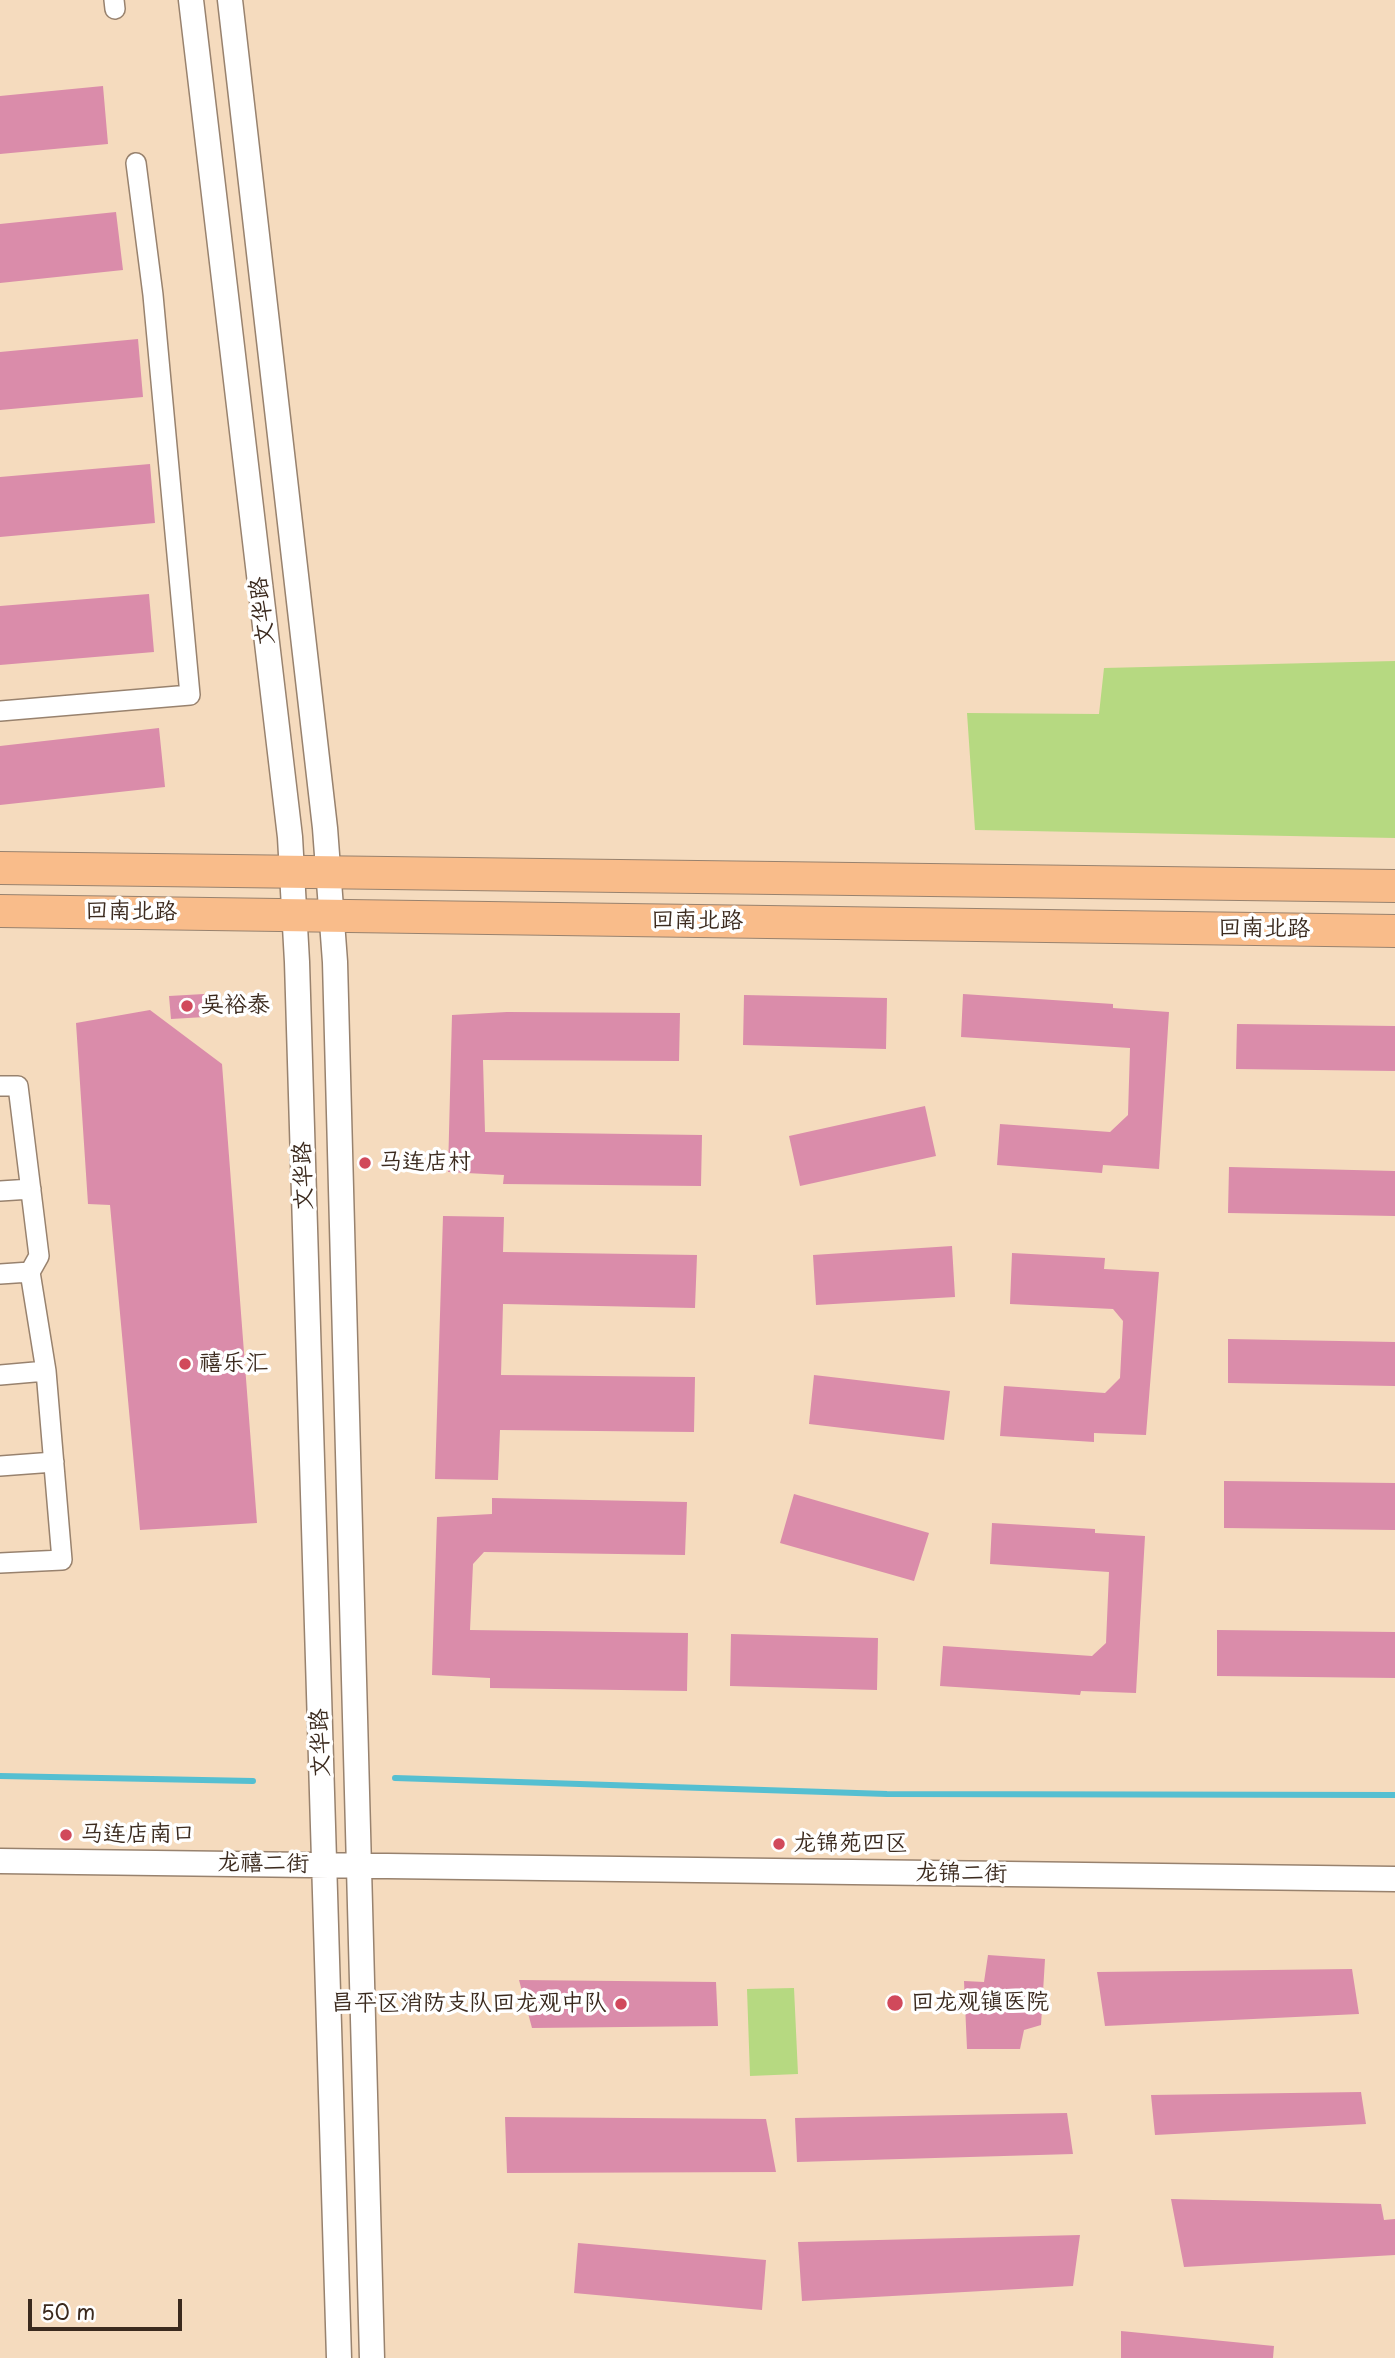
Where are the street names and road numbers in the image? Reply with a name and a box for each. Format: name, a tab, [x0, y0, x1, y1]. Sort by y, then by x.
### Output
street label: 文华路	[245, 575, 281, 647]
street label: 回南北路	[85, 897, 177, 927]
street label: 回南北路	[651, 906, 743, 936]
street label: 回南北路	[1218, 914, 1310, 944]
street label: 文华路	[289, 1141, 319, 1211]
street label: 文华路	[306, 1708, 336, 1778]
street label: 龙禧二街	[217, 1849, 309, 1879]
street label: 龙锦二街	[915, 1859, 1007, 1889]

